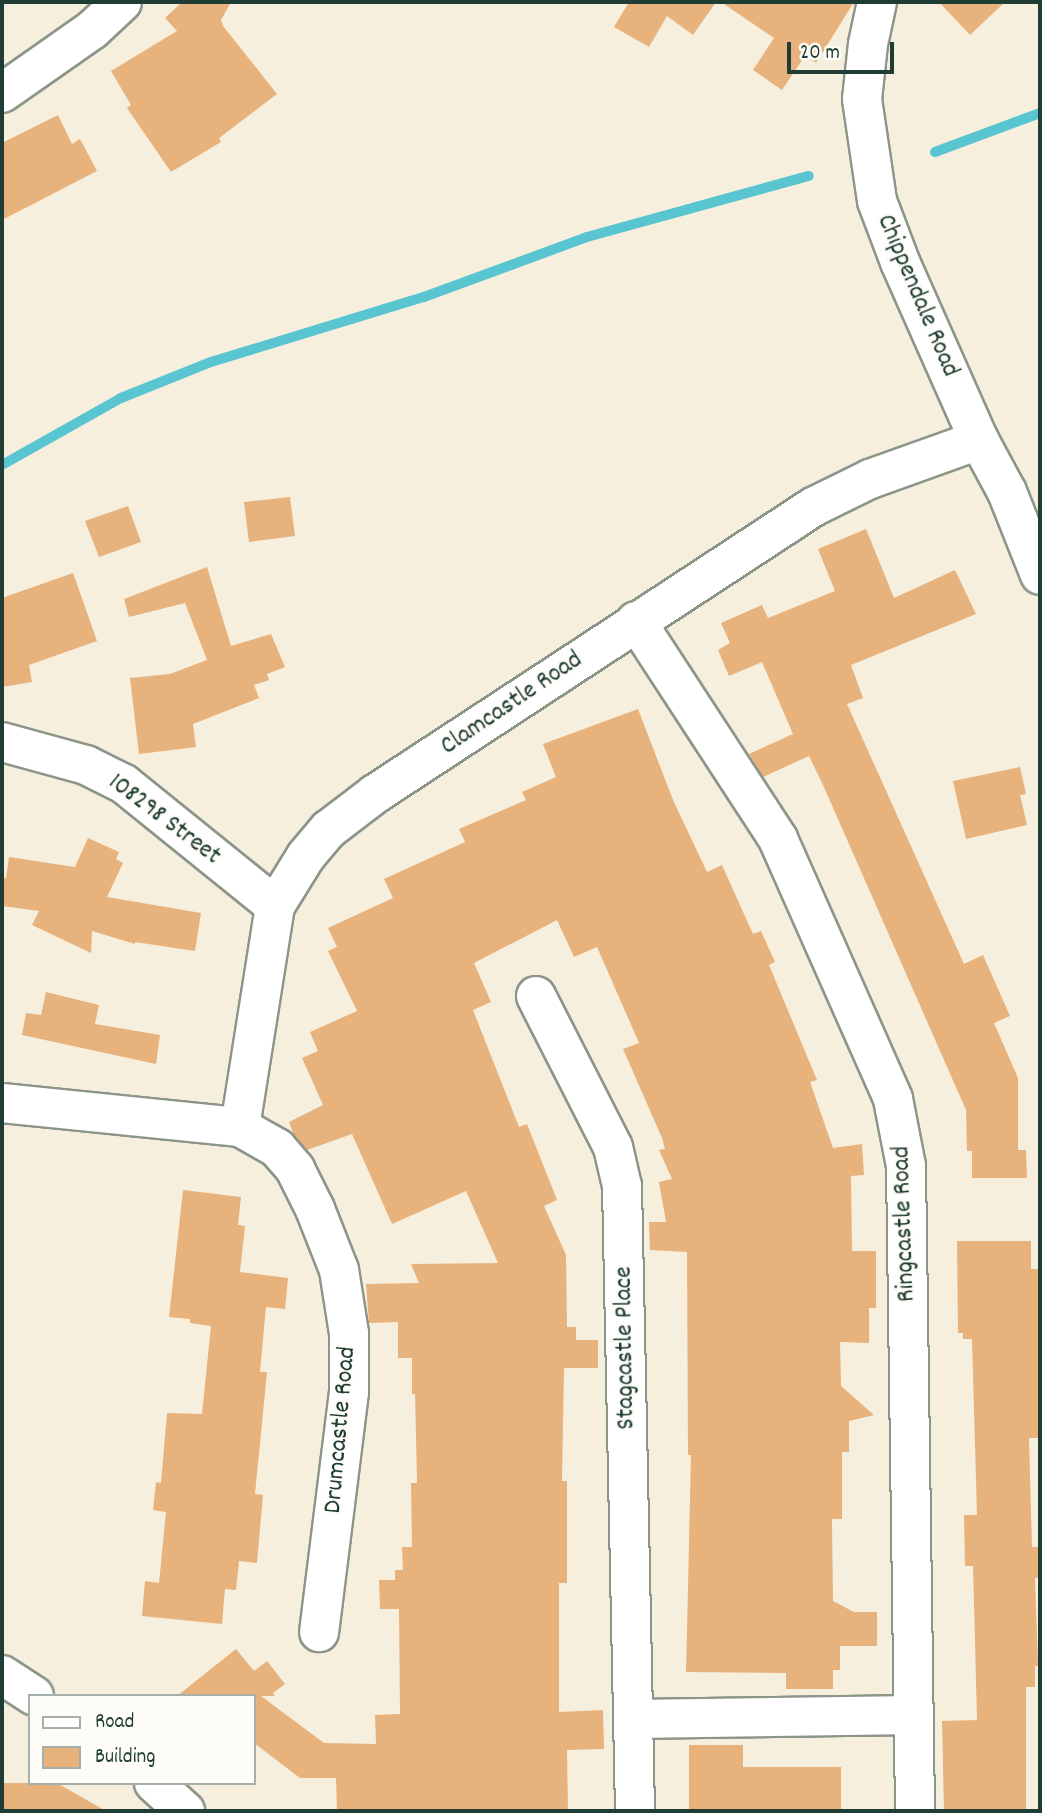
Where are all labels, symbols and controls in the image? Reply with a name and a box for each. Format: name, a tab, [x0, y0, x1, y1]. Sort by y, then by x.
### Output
scale bar	[790, 28, 897, 72]
text: 20 m	[800, 39, 840, 69]
street label: Chippendale Road	[869, 210, 965, 382]
street label: Clamcastle Road	[435, 645, 589, 763]
street label: 108298 Street	[101, 767, 227, 873]
street label: Ringcastle Road	[887, 1145, 923, 1303]
street label: Stagcastle Place	[609, 1266, 643, 1430]
street label: Drumcastle Road	[318, 1345, 364, 1515]
legend	[28, 1694, 256, 1785]
text: Road	[95, 1708, 134, 1738]
text: Building	[95, 1743, 155, 1773]

